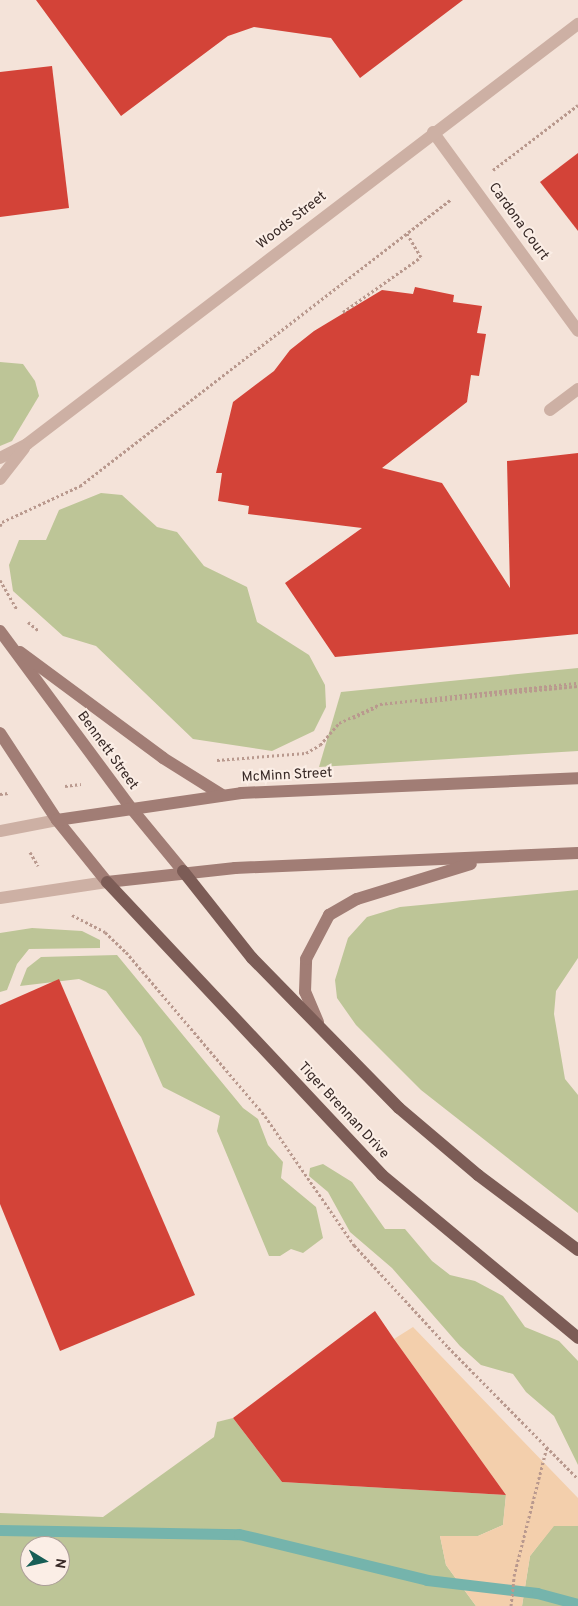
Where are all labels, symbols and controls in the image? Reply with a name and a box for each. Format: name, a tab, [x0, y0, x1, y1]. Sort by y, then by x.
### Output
street label: Cardona Court	[484, 180, 552, 264]
street label: Woods Street	[254, 189, 330, 253]
street label: Bennett Street	[73, 709, 141, 793]
street label: McMinn Street	[241, 765, 333, 787]
street label: Tiger Brennan Drive	[294, 1059, 392, 1163]
north arrow	[20, 1536, 70, 1586]
text: N	[50, 1557, 69, 1570]

